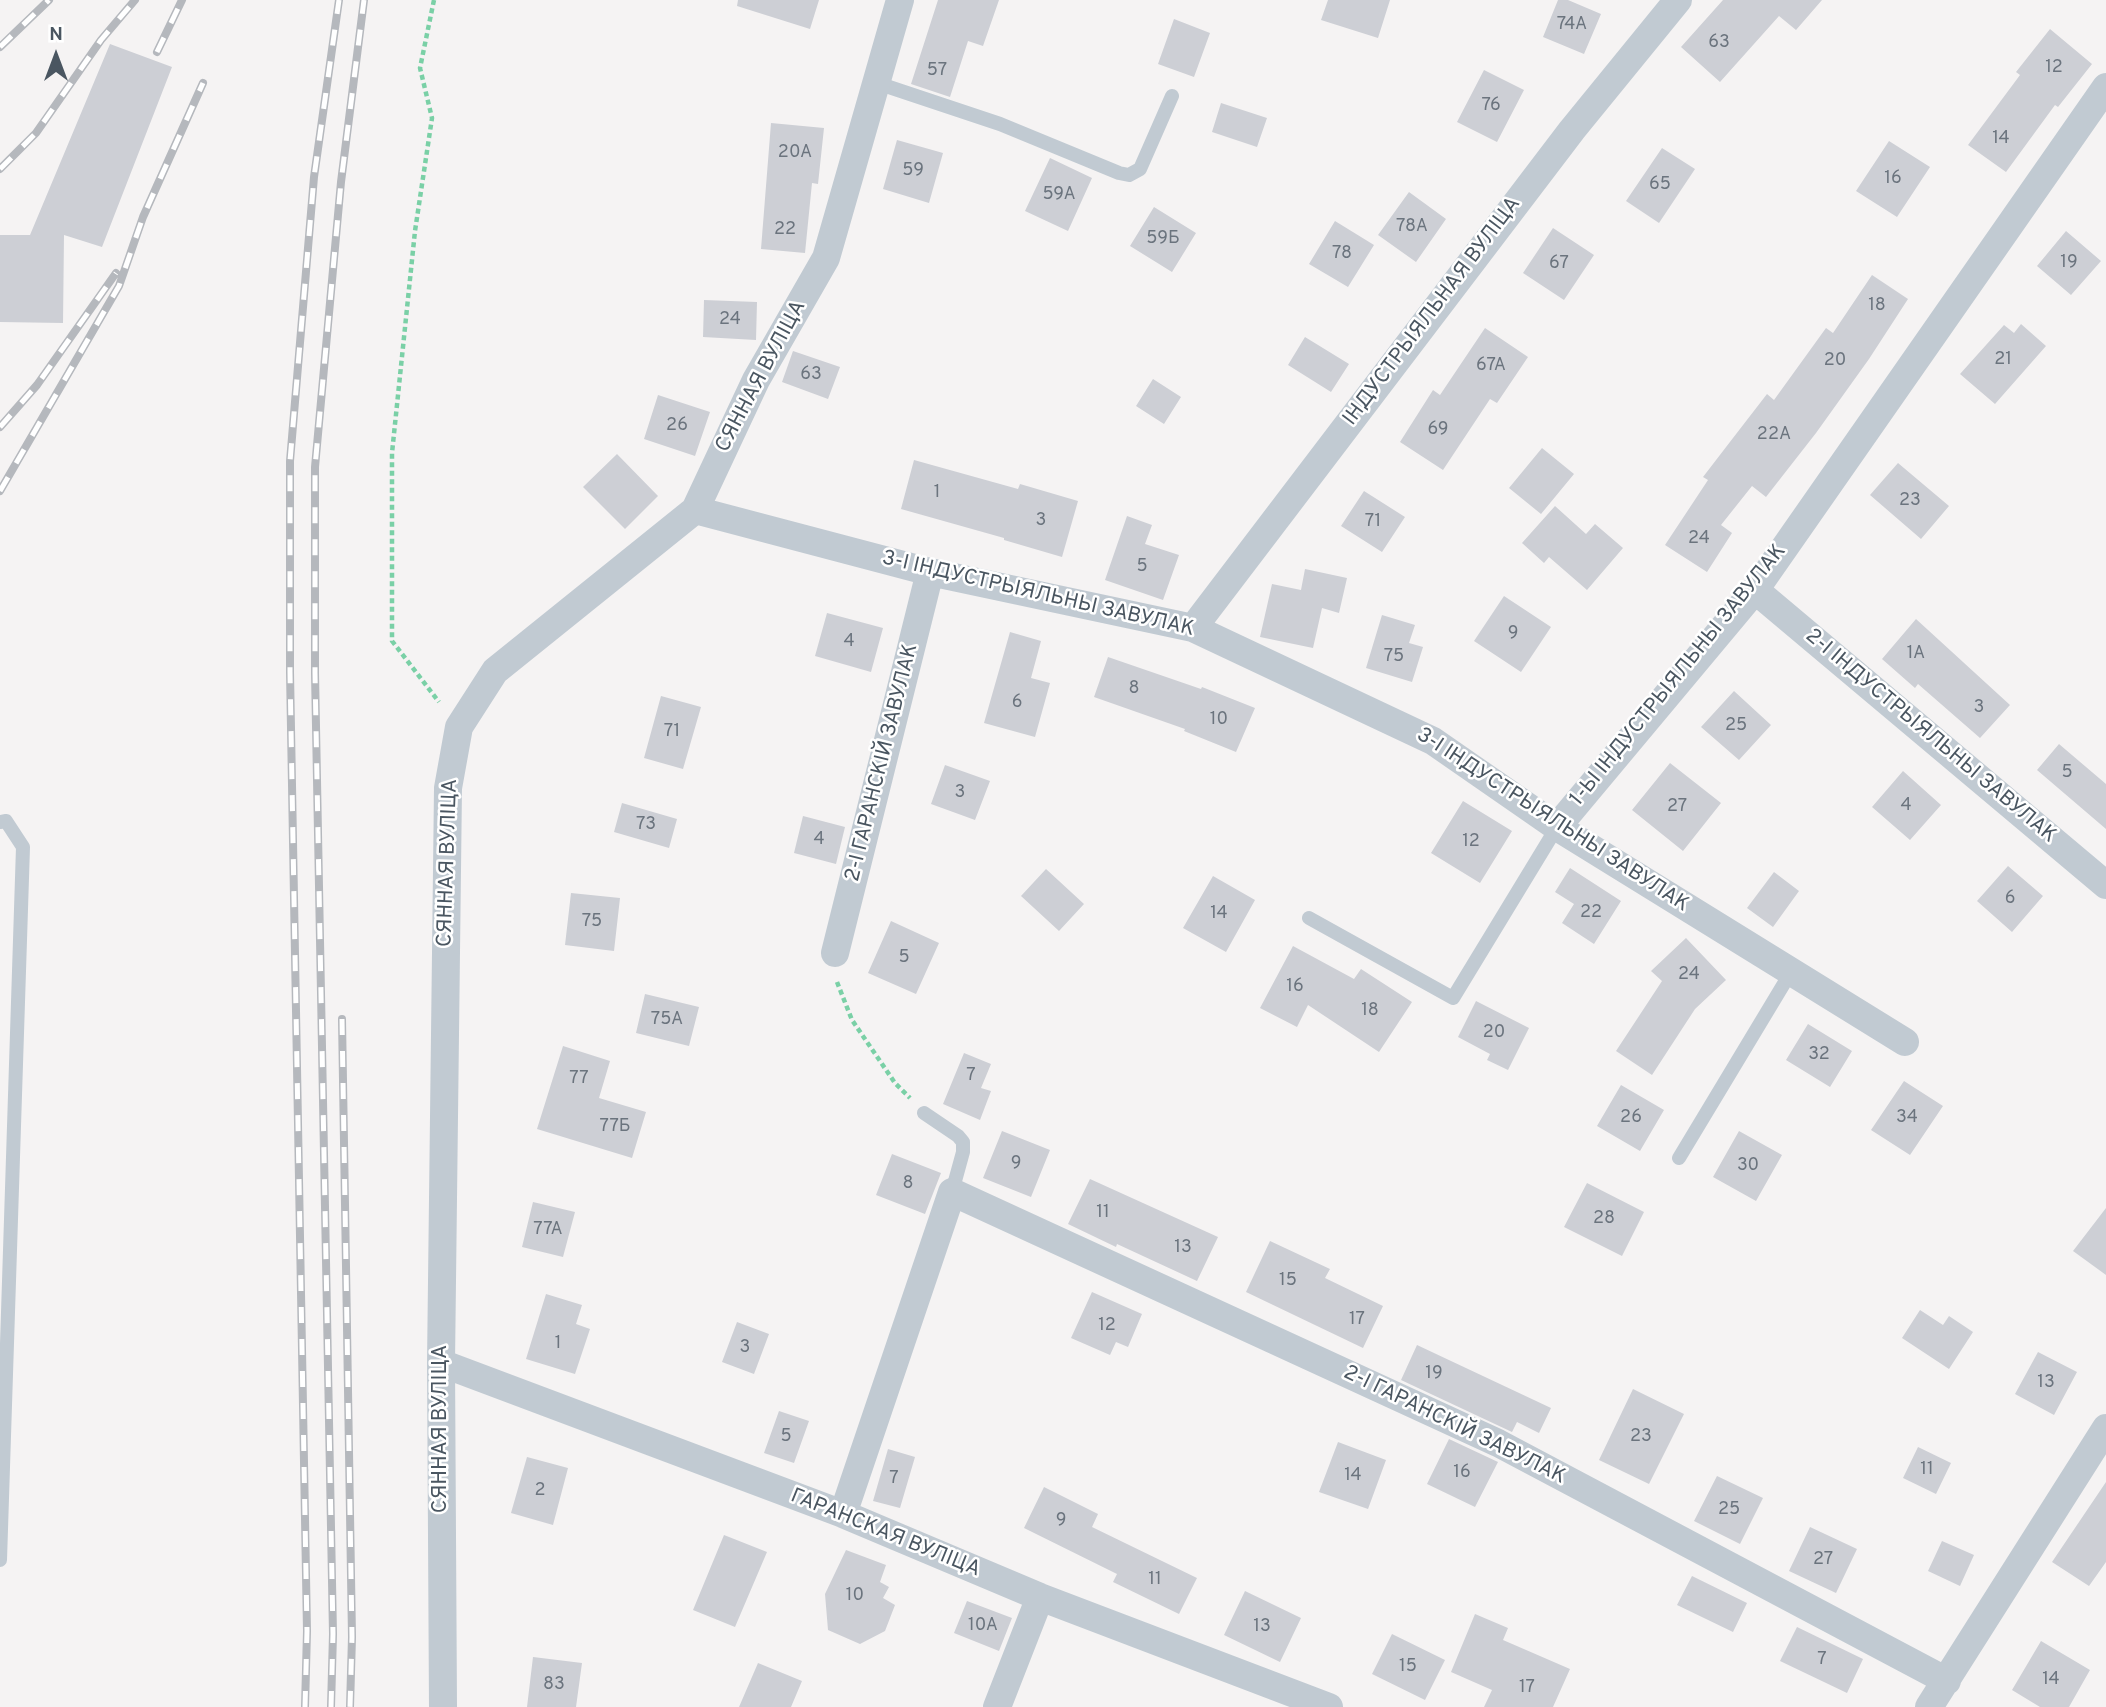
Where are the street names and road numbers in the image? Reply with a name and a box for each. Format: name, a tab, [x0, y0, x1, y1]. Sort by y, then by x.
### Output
street label: ІНДУСТРЫЯЛЬНАЯ ВУЛІЦА	[1339, 193, 1527, 431]
street label: СЯННАЯ ВУЛІЦА	[711, 297, 813, 457]
street label: 1-Ы ІНДУСТРЫЯЛЬНЫ ЗАВУЛАК	[1566, 540, 1792, 812]
street label: 3-І ІНДУСТРЫЯЛЬНЫ ЗАВУЛАК	[879, 547, 1197, 643]
street label: 2-І ІНДУСТРЫЯЛЬНЫ ЗАВУЛАК	[1799, 624, 2061, 850]
street label: 2-І ГАРАНСКІЙ ЗАВУЛАК	[841, 642, 925, 884]
street label: 3-І ІНДУСТРЫЯЛЬНЫ ЗАВУЛАК	[1411, 723, 1693, 919]
street label: СЯННАЯ ВУЛІЦА	[433, 778, 465, 948]
street label: СЯННАЯ ВУЛІЦА	[429, 1345, 455, 1513]
street label: 2-І ГАРАНСКІЙ ЗАВУЛАК	[1339, 1361, 1569, 1491]
street label: ГАРАНСКАЯ ВУЛІЦА	[786, 1484, 984, 1584]

